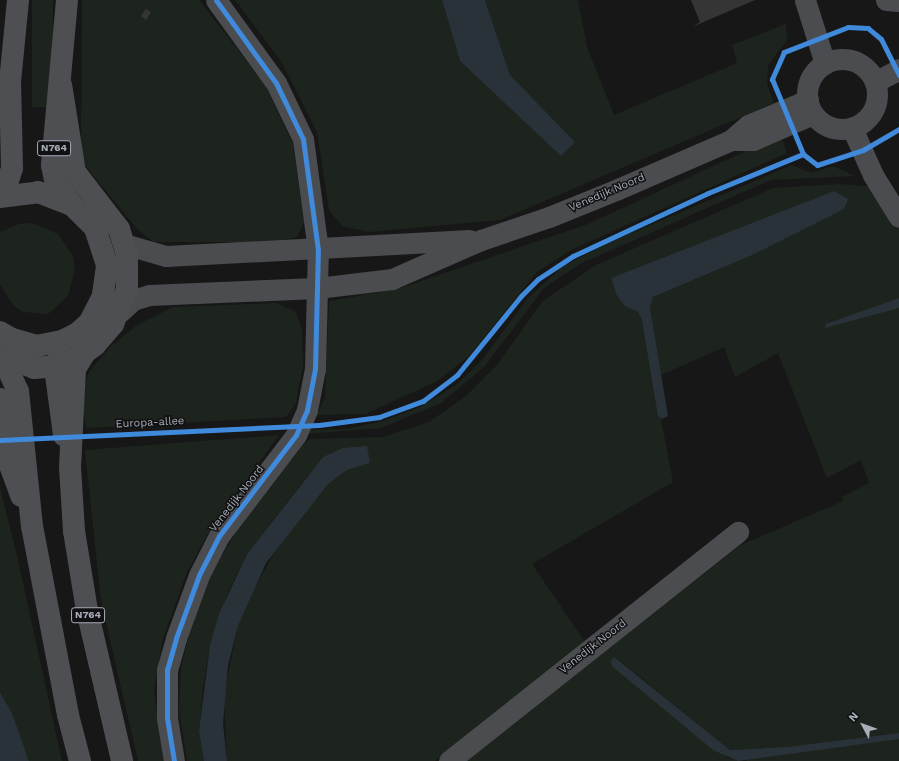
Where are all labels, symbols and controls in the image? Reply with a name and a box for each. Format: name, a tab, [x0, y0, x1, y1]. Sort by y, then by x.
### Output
road number: N764	[37, 140, 71, 156]
street label: Venedijk Noord	[567, 171, 647, 215]
street label: Europa-allee	[115, 415, 185, 431]
street label: Venedijk Noord	[207, 463, 267, 535]
road number: N764	[71, 607, 105, 623]
street label: Venedijk Noord	[557, 617, 629, 677]
north arrow	[843, 705, 883, 745]
text: N	[846, 709, 861, 724]

